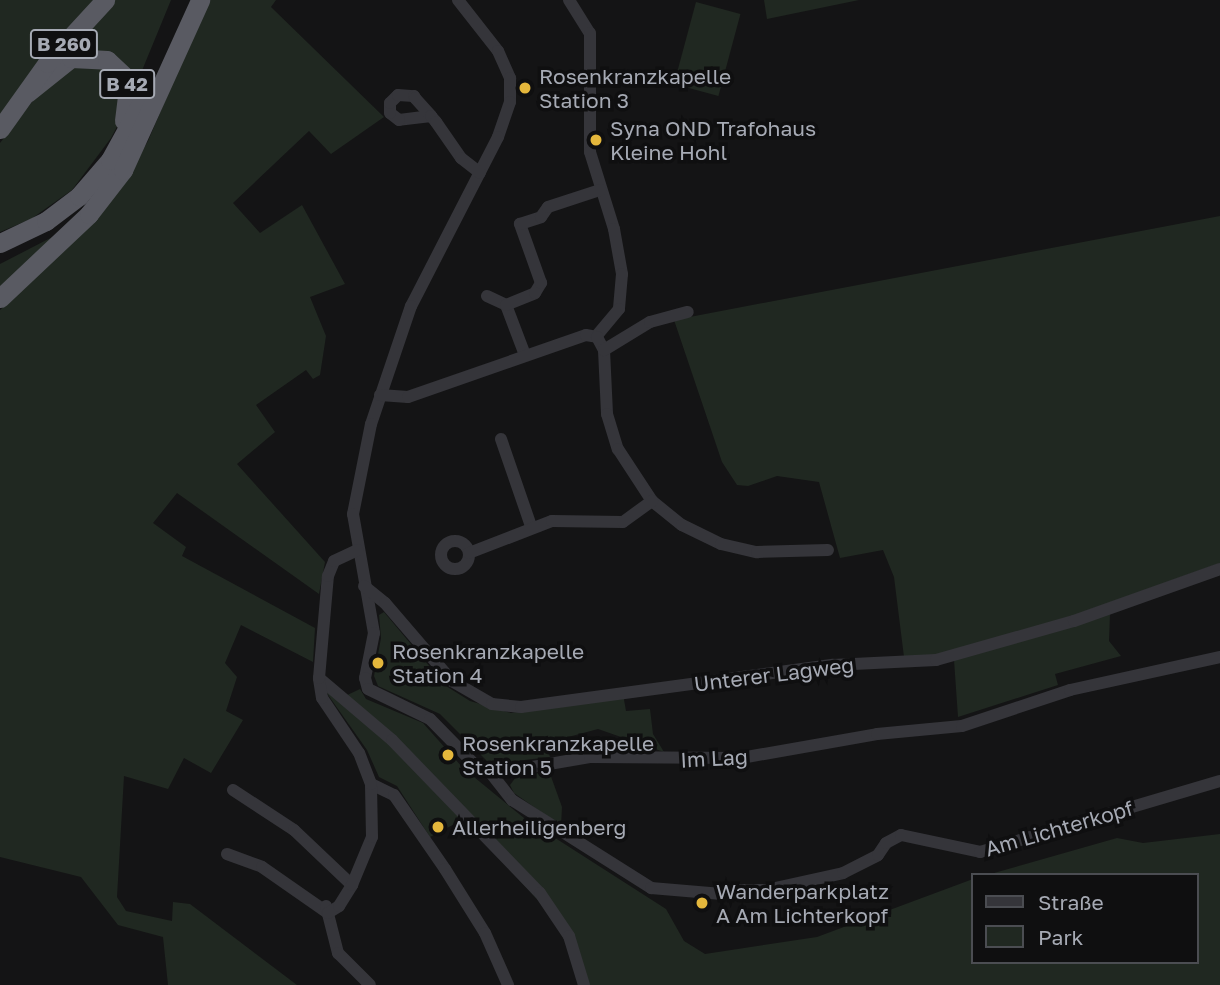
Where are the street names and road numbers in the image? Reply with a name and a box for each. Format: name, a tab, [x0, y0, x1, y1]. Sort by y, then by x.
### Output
road number: B 260	[29, 28, 99, 60]
road number: B 42	[99, 68, 155, 100]
street label: Unterer Lagweg	[693, 652, 855, 696]
street label: Im Lag	[680, 744, 748, 772]
street label: Am Lichterkopf	[982, 795, 1136, 861]

